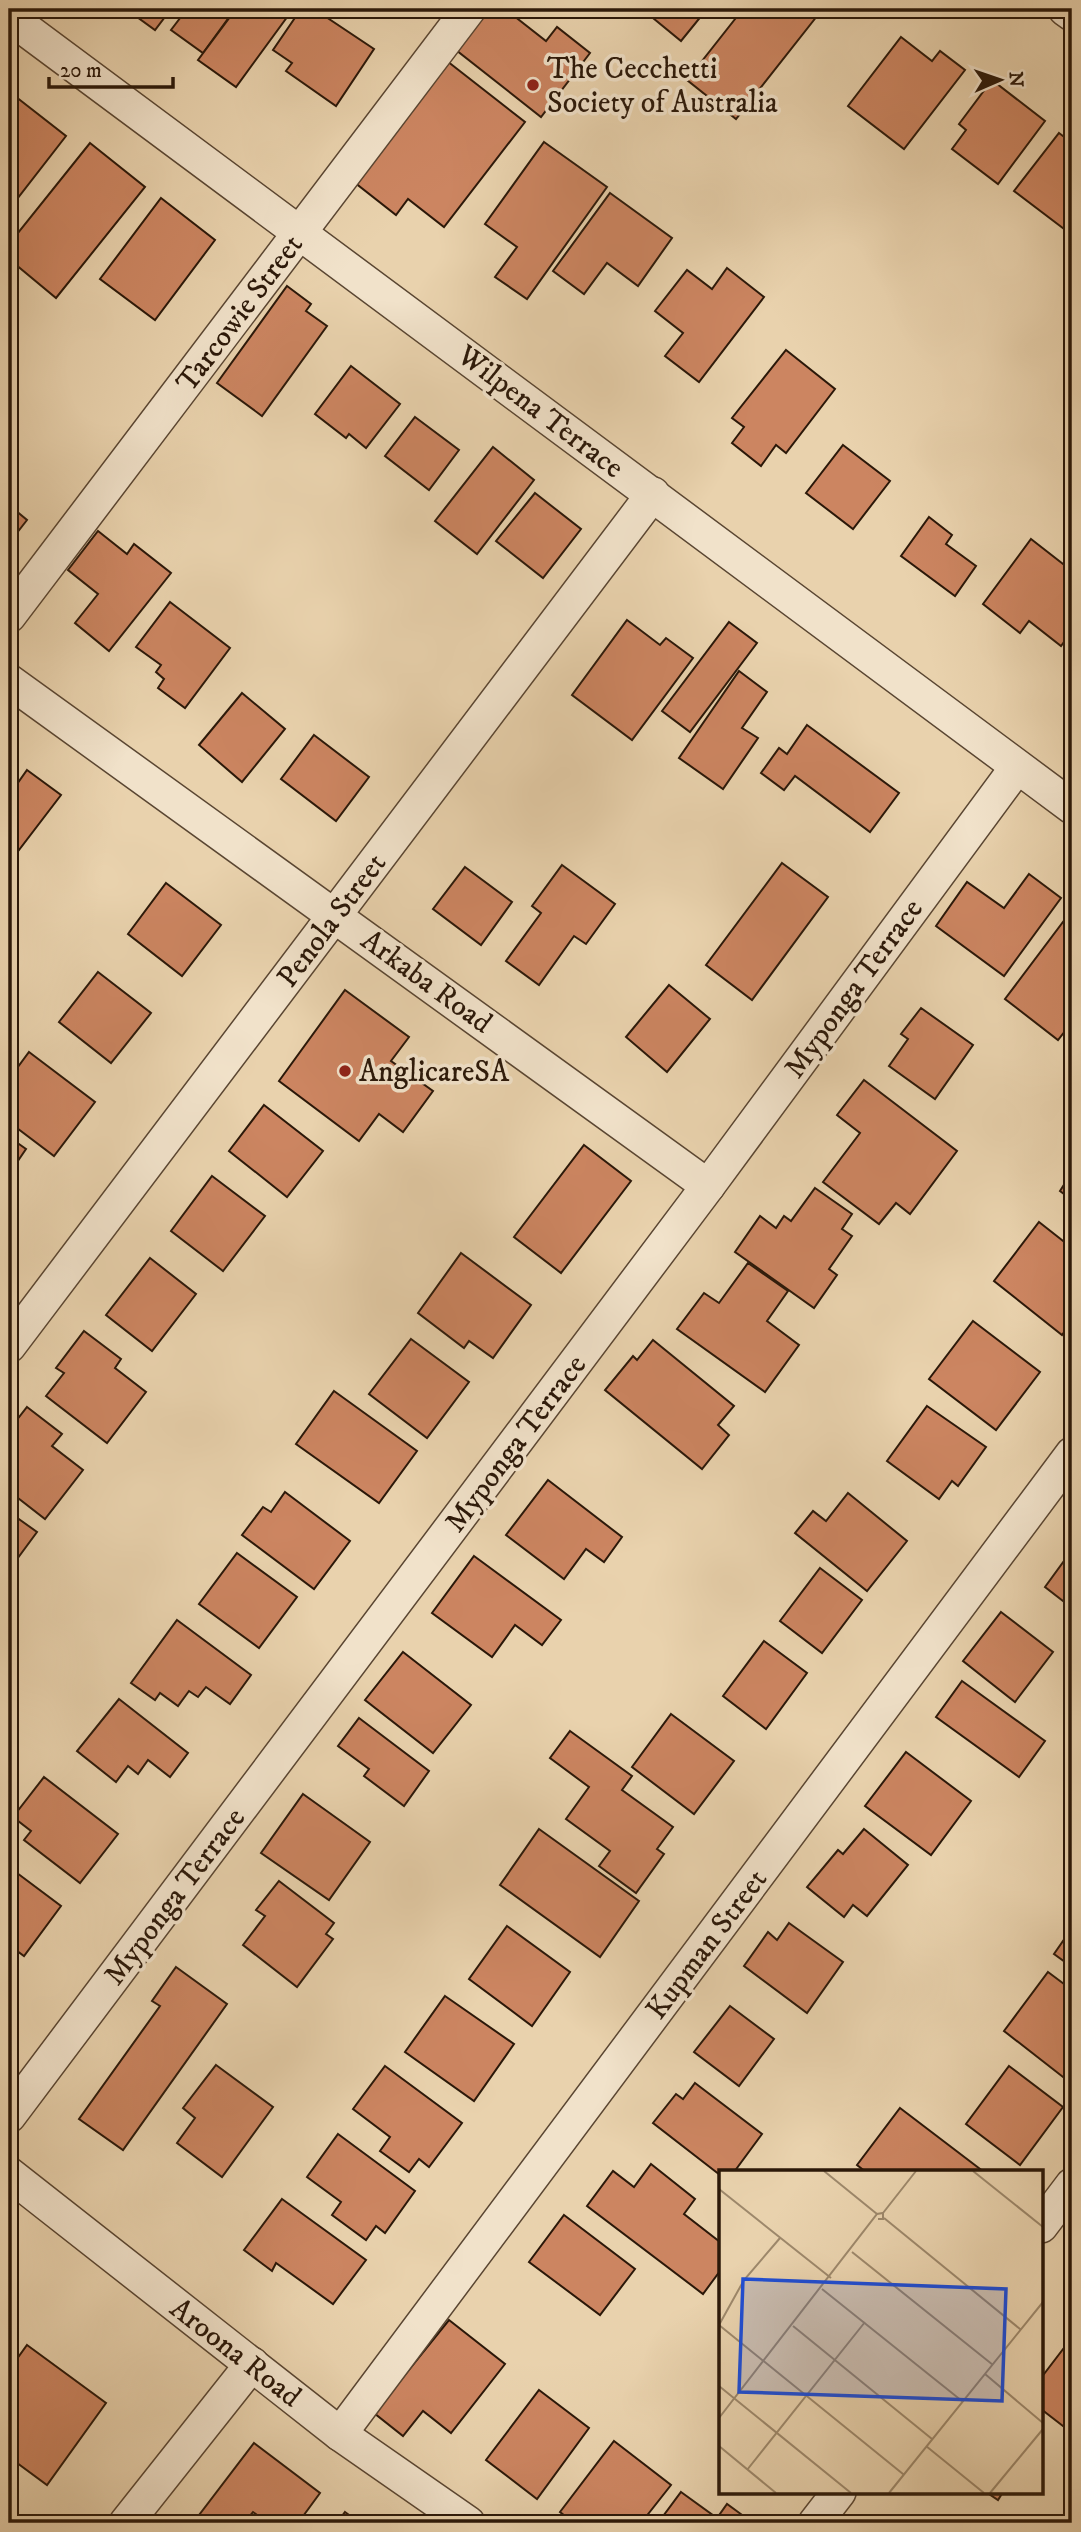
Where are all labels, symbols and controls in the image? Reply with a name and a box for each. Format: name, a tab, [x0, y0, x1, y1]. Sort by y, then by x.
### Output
scale bar	[49, 46, 173, 90]
north arrow	[965, 46, 1036, 116]
place label: The Cecchetti Society of Australia	[547, 51, 778, 122]
text: 20 m	[60, 58, 102, 84]
text: N	[1004, 71, 1027, 88]
marker: The Cecchetti Society of Australia	[525, 77, 541, 93]
street label: Tarcowie Street	[169, 228, 312, 400]
street label: Wilpena Terrace	[449, 337, 631, 487]
street label: Penola Street	[270, 846, 395, 995]
street label: Myponga Terrace	[777, 892, 932, 1086]
street label: Arkaba Road	[353, 922, 499, 1042]
place label: AnglicareSA	[359, 1054, 510, 1091]
marker: AnglicareSA	[337, 1063, 353, 1079]
street label: Myponga Terrace	[437, 1348, 595, 1540]
street label: Myponga Terrace	[96, 1801, 254, 1993]
street label: Kupman Street	[639, 1862, 776, 2027]
inset map	[719, 2170, 1042, 2494]
street label: Aroona Road	[162, 2290, 308, 2416]

